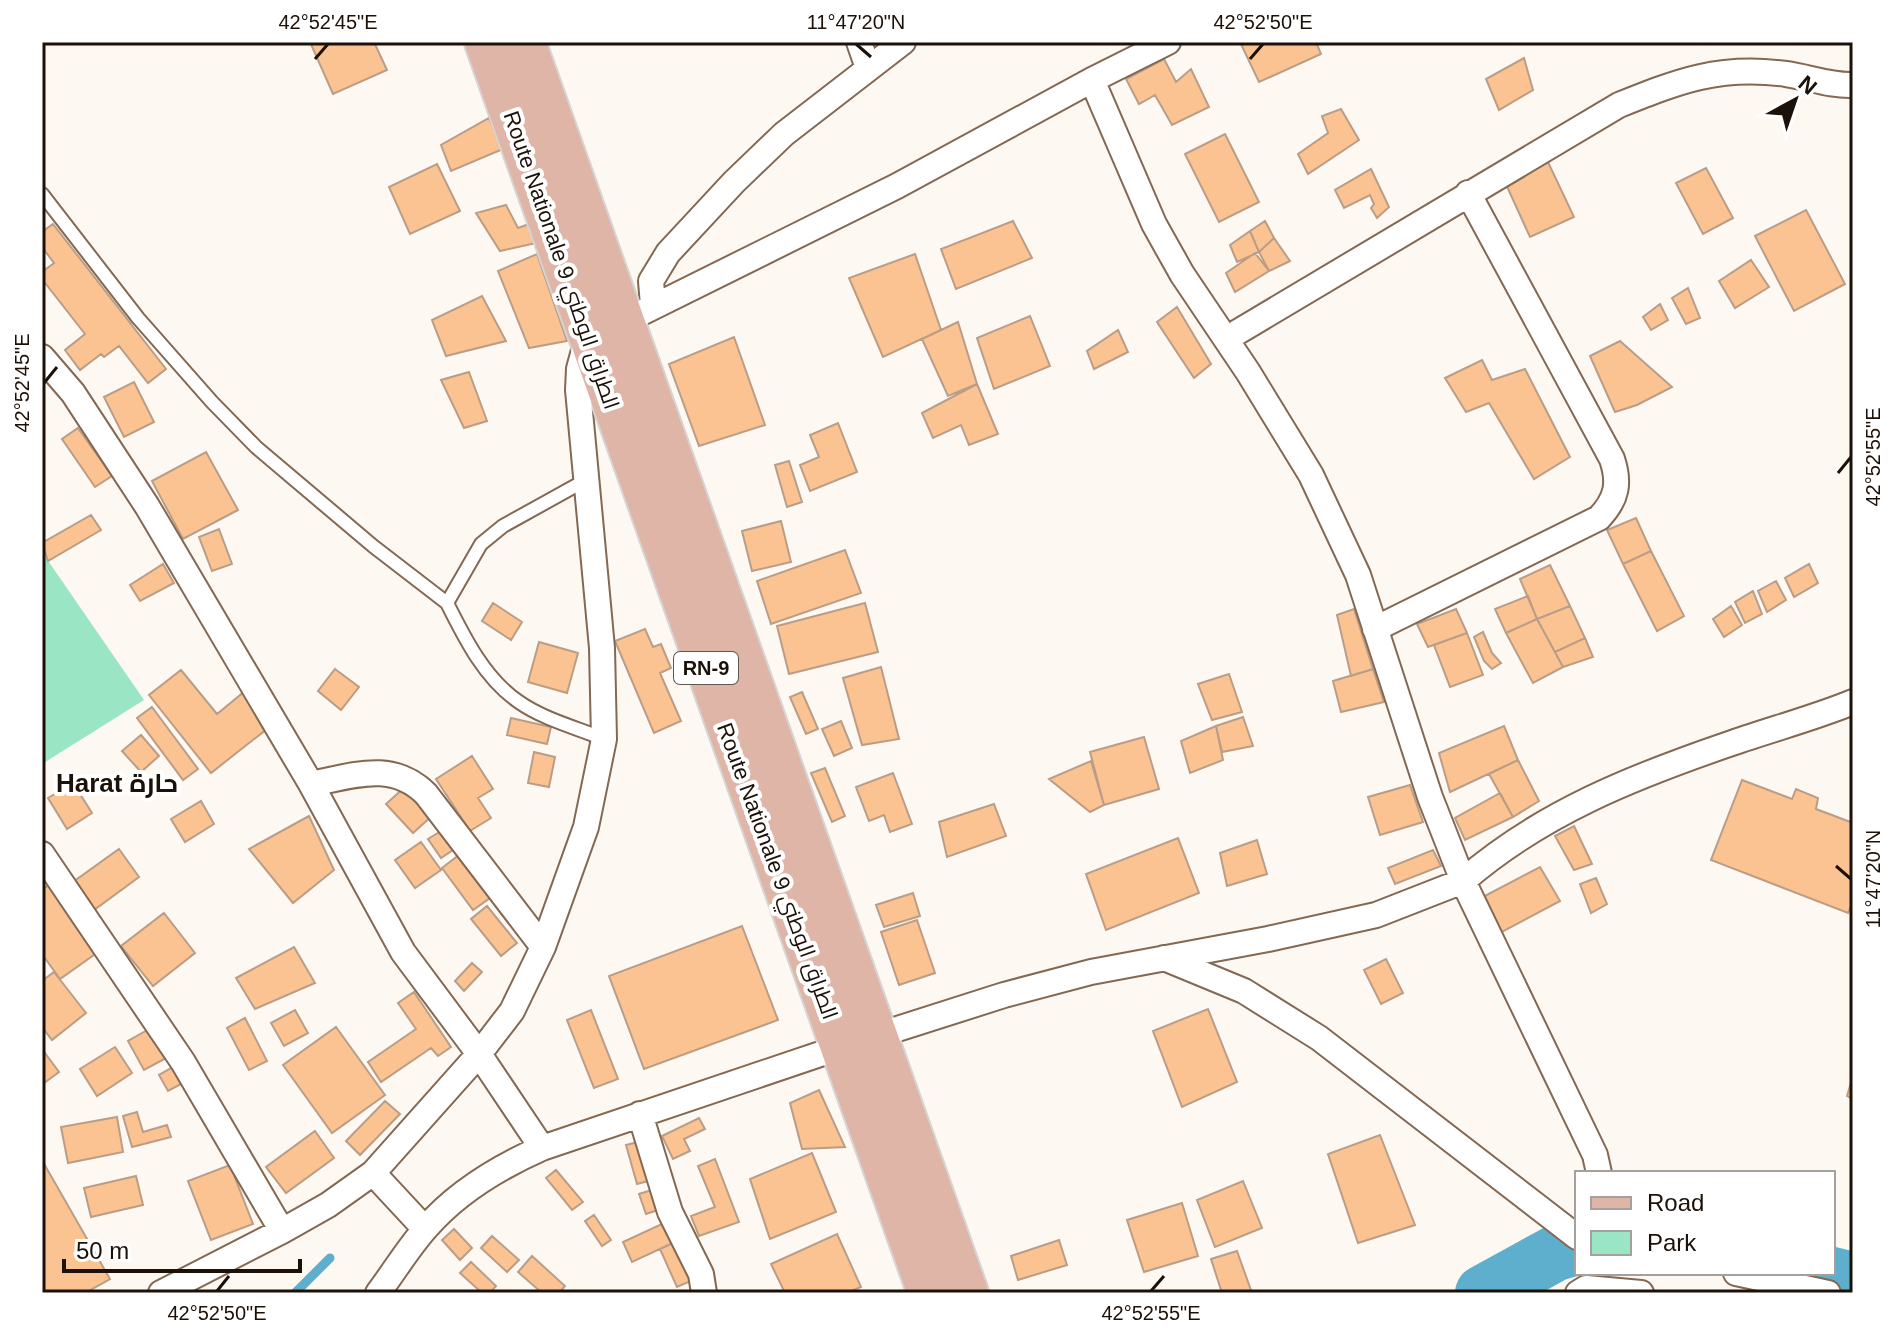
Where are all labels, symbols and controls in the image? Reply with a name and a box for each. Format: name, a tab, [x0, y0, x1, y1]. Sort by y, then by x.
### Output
text: 42°52'45"E	[279, 11, 378, 33]
text: 11°47'20"N	[807, 11, 905, 33]
text: 42°52'50"E	[1214, 11, 1313, 33]
north arrow	[1755, 60, 1835, 140]
text: N	[1793, 70, 1822, 100]
street label: Route Nationale الطراق الوطني 9	[495, 108, 624, 414]
text: 42°52'45"E	[11, 334, 33, 433]
text: 42°52'55"E	[1862, 408, 1884, 507]
road number: RN-9	[674, 652, 738, 684]
street label: Route Nationale الطراق الوطني 9	[708, 719, 843, 1024]
district label: Harat حارة	[56, 768, 178, 798]
text: 11°47'20"N	[1862, 830, 1884, 928]
legend	[1575, 1171, 1835, 1275]
text: Road	[1647, 1189, 1704, 1216]
scale bar	[64, 1223, 300, 1273]
text: Park	[1647, 1229, 1697, 1256]
text: 50 m	[76, 1237, 129, 1264]
text: 42°52'50"E	[168, 1302, 267, 1324]
text: 42°52'55"E	[1102, 1302, 1201, 1324]

